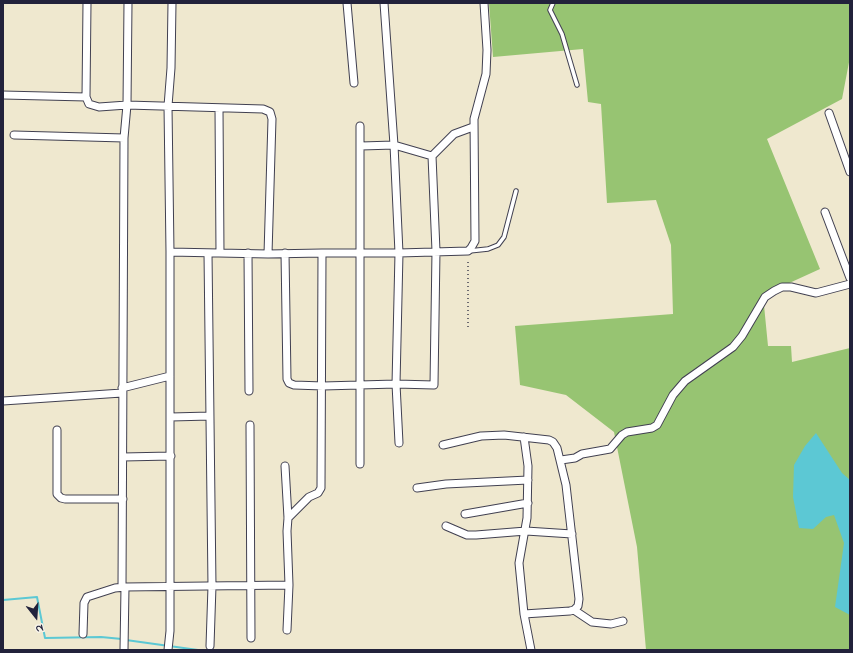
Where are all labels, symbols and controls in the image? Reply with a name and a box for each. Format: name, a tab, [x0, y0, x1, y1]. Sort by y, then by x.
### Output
north arrow	[16, 597, 56, 637]
text: N	[34, 620, 45, 637]

